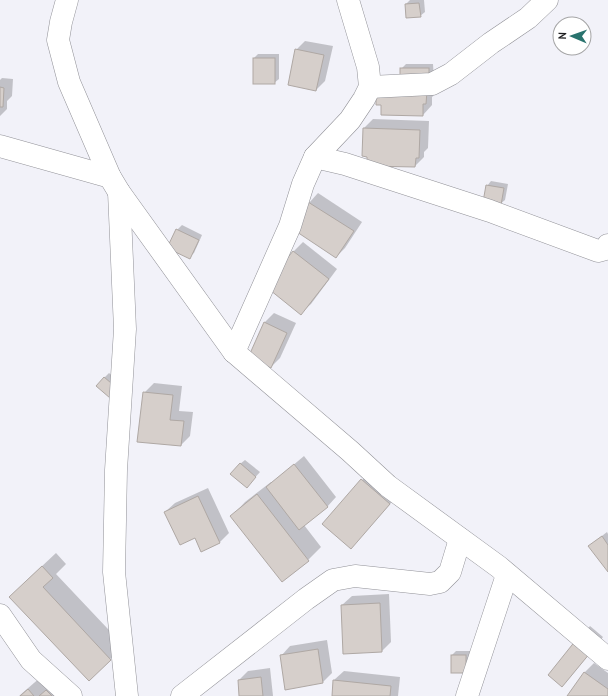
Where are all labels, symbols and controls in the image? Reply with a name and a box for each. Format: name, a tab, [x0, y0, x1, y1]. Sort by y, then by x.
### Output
north arrow	[552, 16, 592, 56]
text: N	[555, 32, 569, 40]

